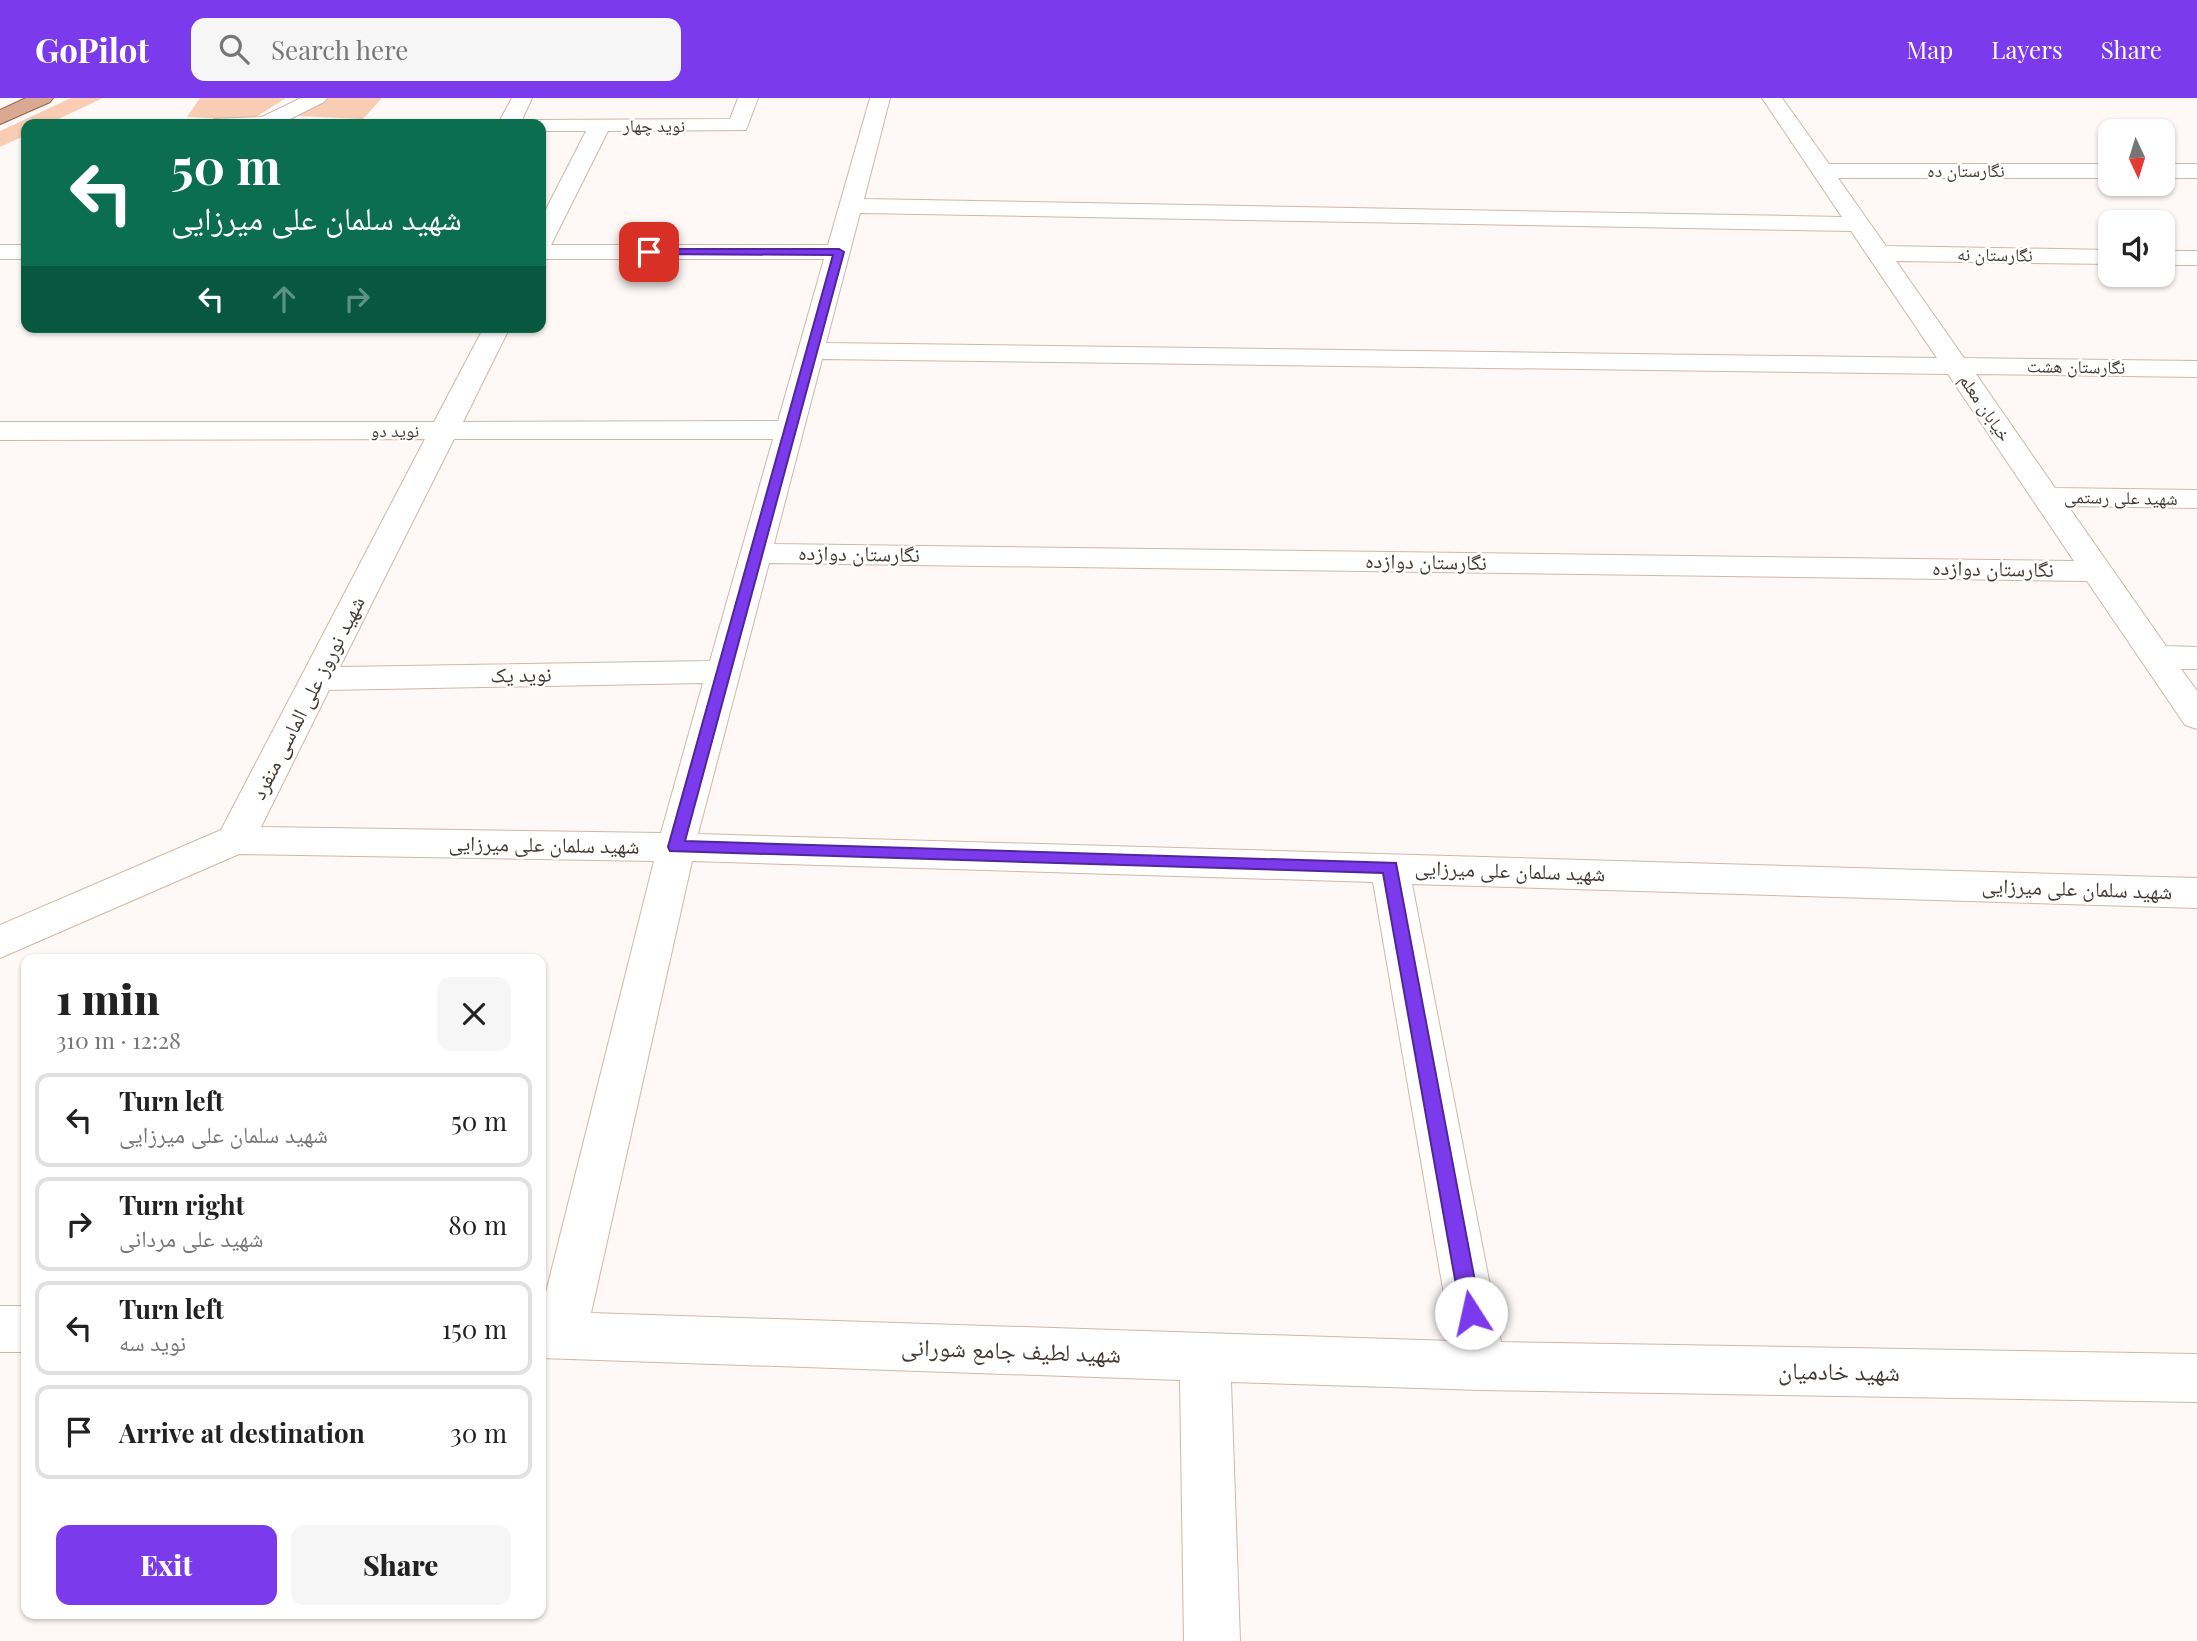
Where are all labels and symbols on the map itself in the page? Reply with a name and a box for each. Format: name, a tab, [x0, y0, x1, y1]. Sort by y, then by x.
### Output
street label: نوید چهار	[622, 113, 685, 137]
north arrow	[2098, 119, 2175, 196]
street label: نگارستان ده	[1927, 158, 2005, 182]
pin	[619, 222, 679, 282]
street label: نگارستان نه	[1957, 241, 2033, 267]
street label: نگارستان هشت	[2027, 353, 2125, 379]
street label: خیابان معلم	[1954, 369, 2017, 446]
street label: نوید دو	[371, 418, 419, 442]
street label: شهید علی رستمی	[2064, 484, 2178, 510]
street label: نگارستان دوازده	[798, 537, 920, 567]
street label: نگارستان دوازده	[1365, 545, 1487, 575]
street label: نگارستان دوازده	[1932, 552, 2054, 582]
street label: شهید نوروز علی الماسی منفرد	[243, 591, 371, 804]
street label: نوید یک	[490, 658, 552, 688]
street label: شهید سلمان علی میرزایی	[448, 827, 640, 860]
street label: شهید سلمان علی میرزایی	[1414, 852, 1606, 887]
street label: شهید سلمان علی میرزایی	[1981, 870, 2173, 905]
position arrow	[1434, 1276, 1508, 1350]
street label: شهید لطیف جامع شورانی	[900, 1329, 1122, 1370]
street label: شهید خادمیان	[1778, 1353, 1900, 1387]

